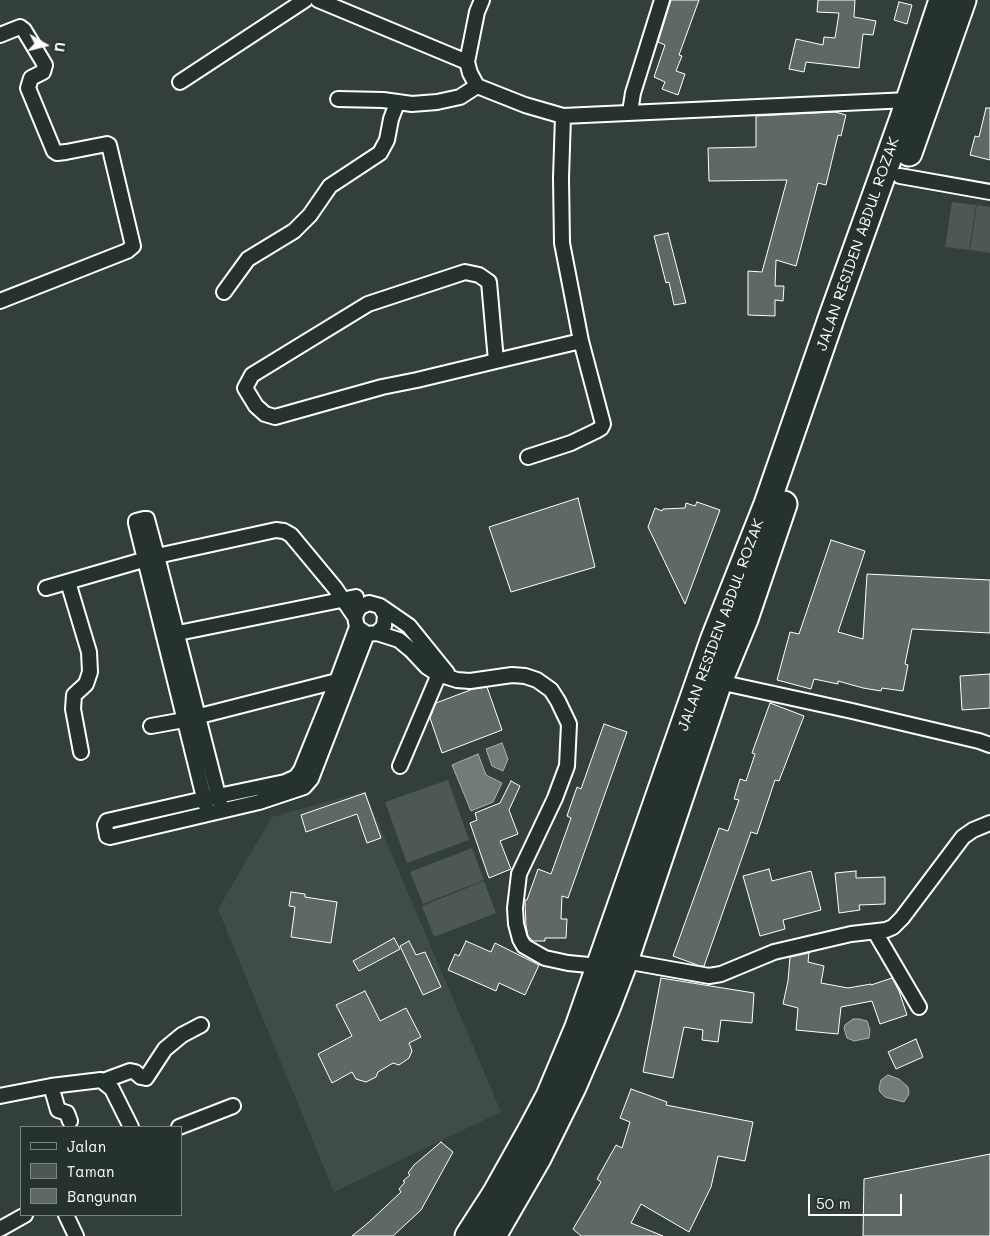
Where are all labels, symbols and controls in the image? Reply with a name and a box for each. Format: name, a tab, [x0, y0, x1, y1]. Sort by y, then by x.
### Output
north arrow	[20, 20, 70, 70]
text: U	[50, 41, 70, 53]
street label: JALAN RESIDEN ABDUL ROZAK	[813, 135, 903, 353]
street label: JALAN RESIDEN ABDUL ROZAK	[674, 516, 768, 734]
legend	[20, 1126, 182, 1216]
text: Jalan	[67, 1136, 106, 1156]
text: Taman	[67, 1161, 114, 1181]
scale bar	[810, 1184, 904, 1216]
text: Bangunan	[67, 1186, 137, 1206]
text: 50 m	[816, 1193, 851, 1213]

